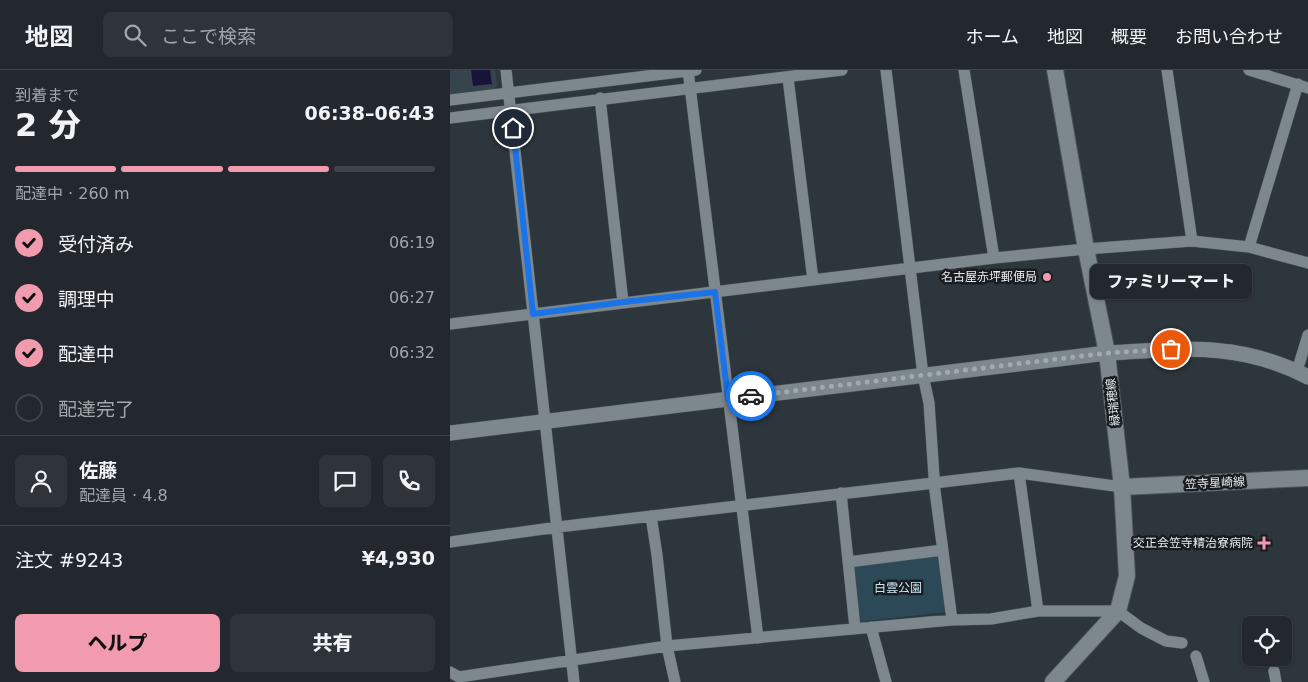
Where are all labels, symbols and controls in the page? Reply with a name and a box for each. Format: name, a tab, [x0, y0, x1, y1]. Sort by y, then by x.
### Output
search box	[103, 12, 453, 57]
icon: search	[121, 21, 149, 49]
text: 地図	[25, 23, 73, 51]
text: ここで検索	[161, 25, 256, 47]
text: ホーム	[966, 26, 1019, 47]
text: 地図	[1047, 26, 1083, 47]
text: 概要	[1111, 26, 1147, 47]
text: お問い合わせ	[1175, 26, 1283, 47]
text: 到着まで	[15, 86, 79, 105]
text: 06:38–06:43	[305, 102, 435, 124]
text: 2 分	[15, 106, 80, 144]
pin	[492, 107, 534, 149]
icon: home	[499, 114, 527, 142]
text: 配達中 · 260 m	[15, 184, 129, 203]
icon: check	[15, 229, 43, 257]
text: 受付済み	[58, 233, 134, 255]
text: 06:19	[389, 233, 435, 252]
callout: ファミリーマート	[1090, 264, 1252, 299]
place label: 名古屋赤坪郵便局	[941, 270, 1037, 284]
marker: 名古屋赤坪郵便局	[1041, 271, 1053, 283]
text: ファミリーマート	[1107, 272, 1235, 291]
icon: check	[15, 284, 43, 312]
text: 調理中	[58, 288, 115, 310]
text: 06:27	[389, 288, 435, 307]
pin	[1150, 328, 1192, 370]
icon: bag	[1157, 335, 1185, 363]
icon: check	[15, 339, 43, 367]
text: 配達中	[58, 343, 115, 365]
text: 06:32	[389, 343, 435, 362]
courier	[726, 371, 776, 421]
street label: 緑瑞穂線	[1104, 377, 1122, 427]
icon: car	[737, 382, 765, 410]
text: 配達完了	[58, 398, 134, 420]
button: person	[15, 455, 67, 507]
button: chat	[319, 455, 371, 507]
button: phone	[383, 455, 435, 507]
text: 佐藤	[79, 459, 117, 481]
street label: 笠寺星崎線	[1185, 474, 1245, 492]
text: 配達員 · 4.8	[79, 486, 168, 505]
place label: 交正会笠寺精治寮病院	[1133, 536, 1253, 550]
marker: 交正会笠寺精治寮病院	[1257, 536, 1271, 550]
text: ¥4,930	[362, 547, 435, 569]
text: 注文 #9243	[15, 549, 123, 571]
park label: 白雲公園	[874, 581, 922, 595]
button: ヘルプ	[15, 614, 220, 672]
button: 共有	[230, 614, 435, 672]
map controls	[1242, 616, 1292, 666]
button: locate	[1242, 616, 1292, 666]

